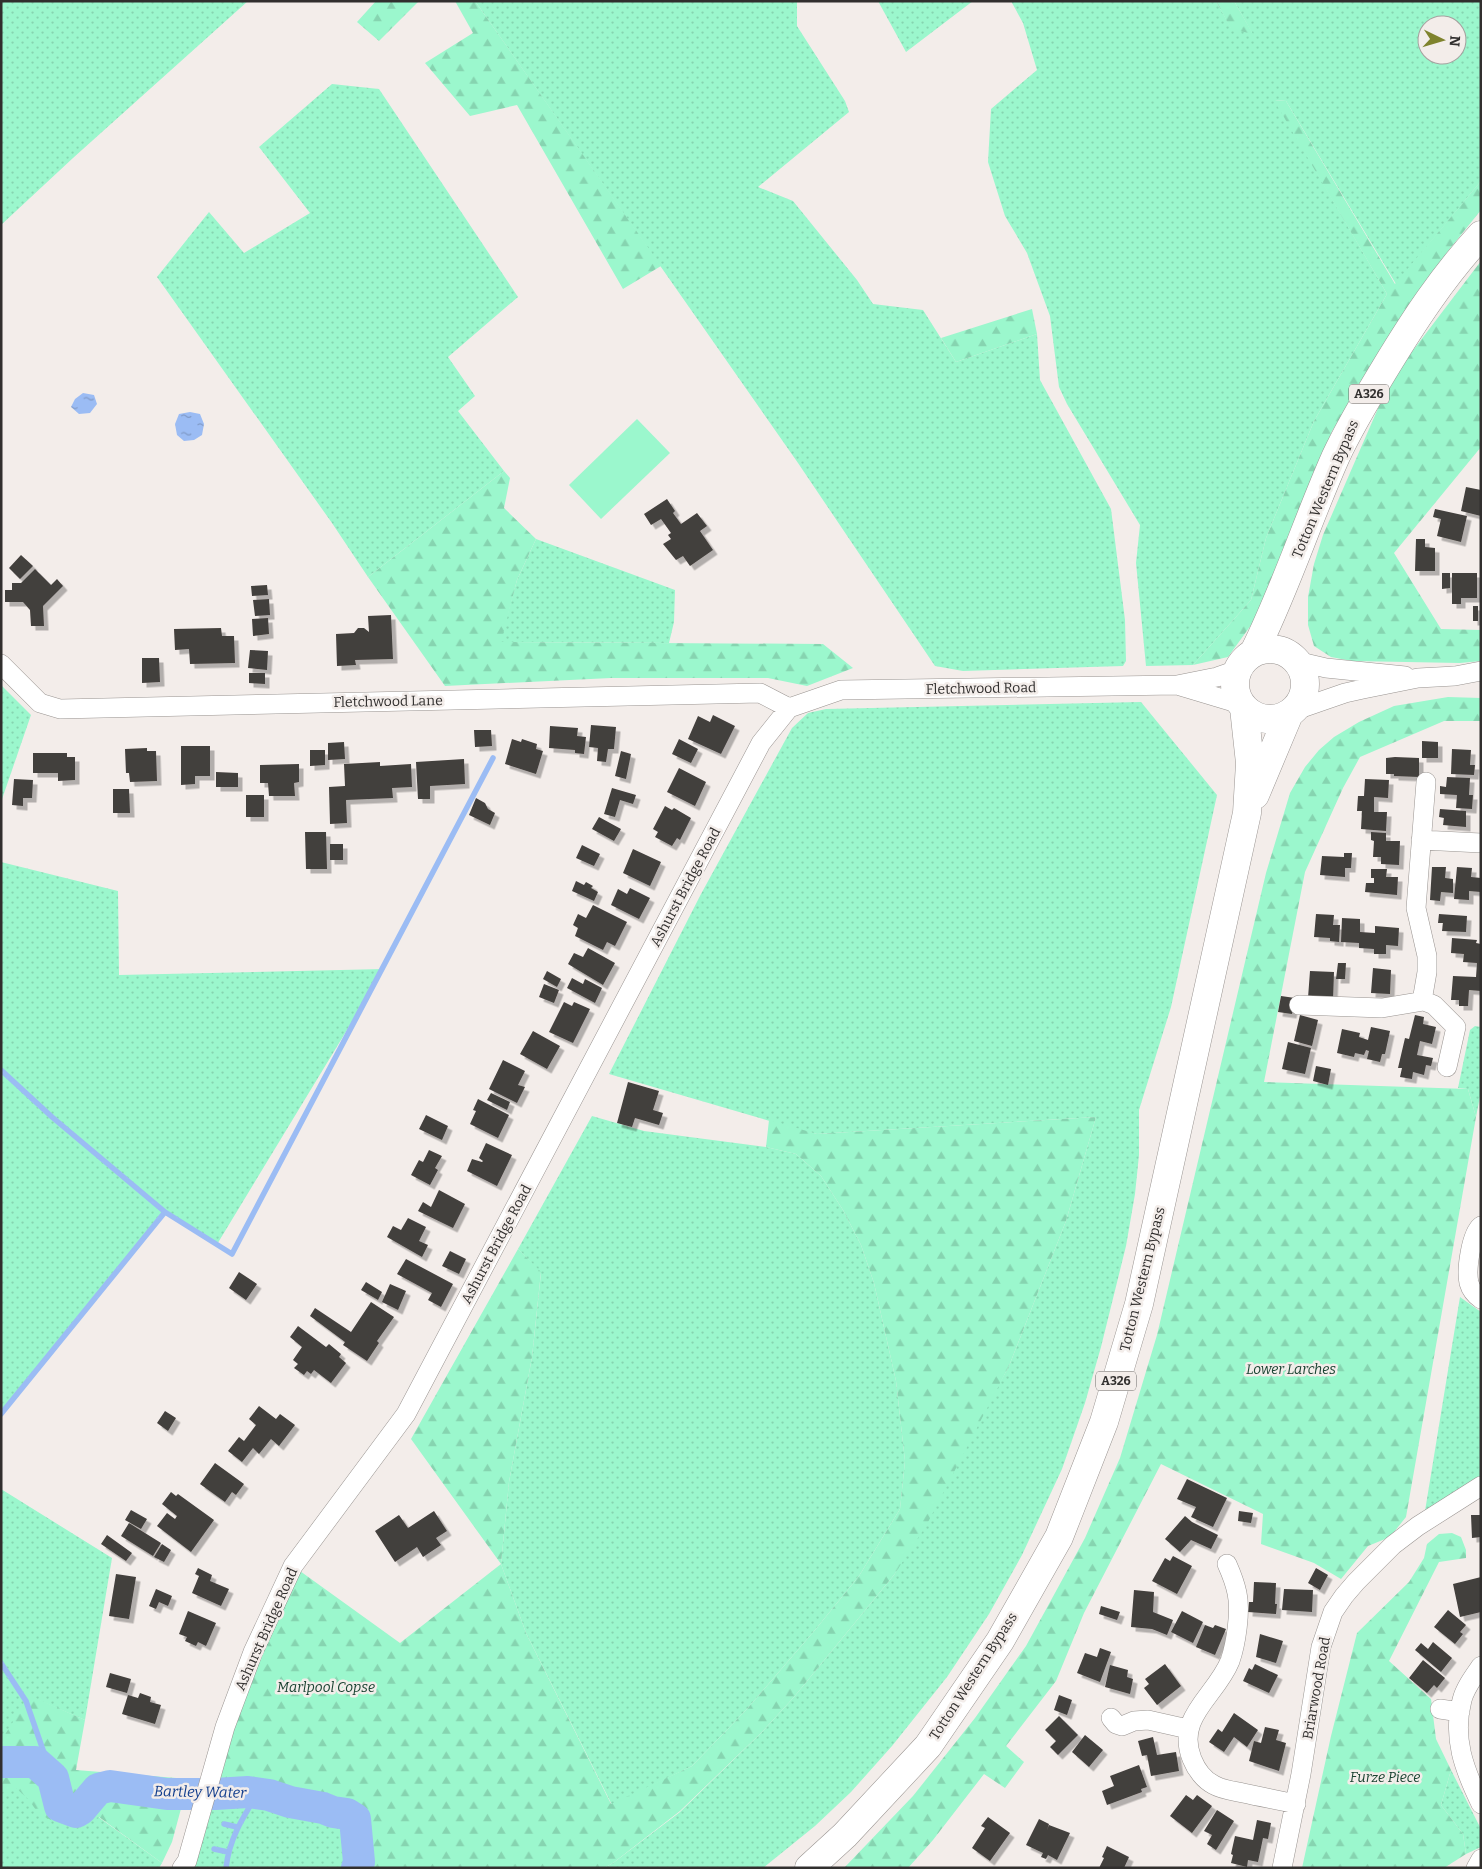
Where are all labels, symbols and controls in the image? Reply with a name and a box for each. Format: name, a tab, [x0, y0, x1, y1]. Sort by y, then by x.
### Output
north arrow	[1417, 15, 1467, 65]
text: N	[1445, 35, 1463, 47]
road number: A326	[1349, 384, 1389, 404]
street label: Totton Western Bypass	[1289, 418, 1362, 561]
street label: Fletchwood Road	[926, 679, 1036, 698]
street label: Fletchwood Lane	[333, 692, 443, 711]
street label: Ashurst Bridge Road	[647, 825, 724, 950]
street label: Ashurst Bridge Road	[458, 1182, 535, 1307]
street label: Totton Western Bypass	[1116, 1205, 1169, 1353]
park label: Lower Larches	[1246, 1361, 1336, 1378]
road number: A326	[1096, 1372, 1136, 1390]
street label: Ashurst Bridge Road	[232, 1565, 301, 1693]
street label: Totton Western Bypass	[926, 1609, 1021, 1743]
street label: Briarwood Road	[1299, 1636, 1334, 1741]
park label: Marlpool Copse	[277, 1679, 375, 1696]
park label: Furze Piece	[1350, 1769, 1420, 1786]
water label: Bartley Water	[154, 1782, 247, 1802]

